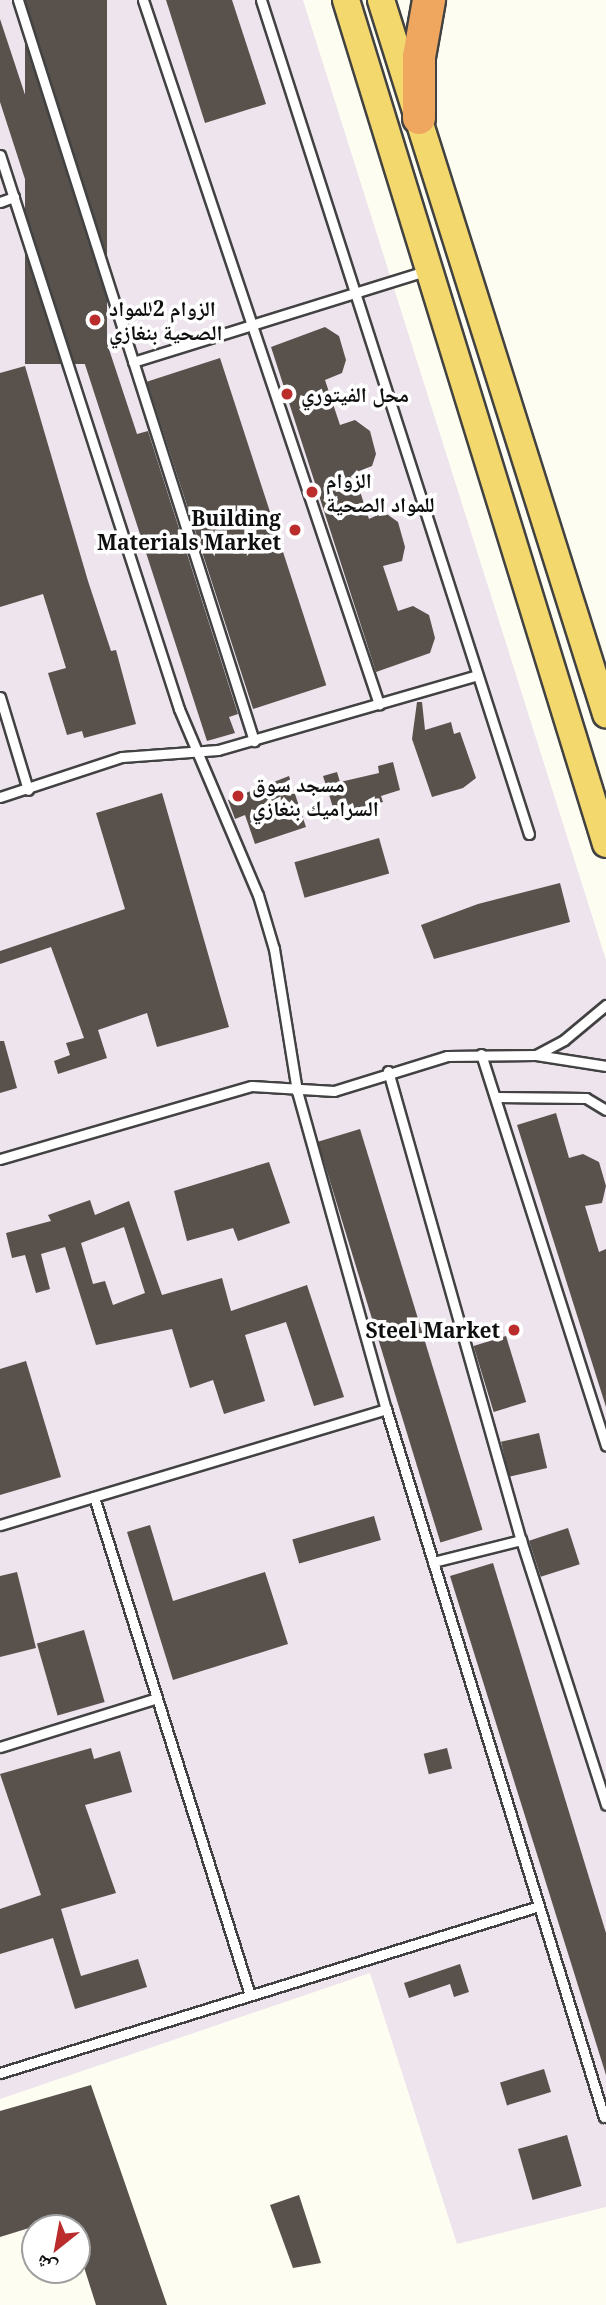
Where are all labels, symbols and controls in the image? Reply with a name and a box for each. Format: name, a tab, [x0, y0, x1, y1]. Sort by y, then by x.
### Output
place label: الزوام 2للمواد الصحية بنغازي	[109, 295, 223, 345]
marker: الزوام 2للمواد الصحية بنغازي	[87, 312, 103, 328]
place label: محل الفيتوري	[301, 381, 409, 407]
marker: محل الفيتوري	[279, 386, 295, 402]
place label: الزوام للمواد الصحية	[326, 467, 435, 517]
marker: الزوام للمواد الصحية	[304, 484, 320, 500]
place label: Building Materials Market	[97, 505, 281, 555]
marker: Building Materials Market	[287, 522, 303, 538]
place label: مسجد سوق السراميك بنغازي	[252, 771, 379, 821]
marker: مسجد سوق السراميك بنغازي	[230, 788, 246, 804]
place label: Steel Market	[365, 1317, 500, 1343]
marker: Steel Market	[506, 1322, 522, 1338]
north arrow	[21, 2214, 91, 2284]
text: ش	[31, 2249, 62, 2282]

